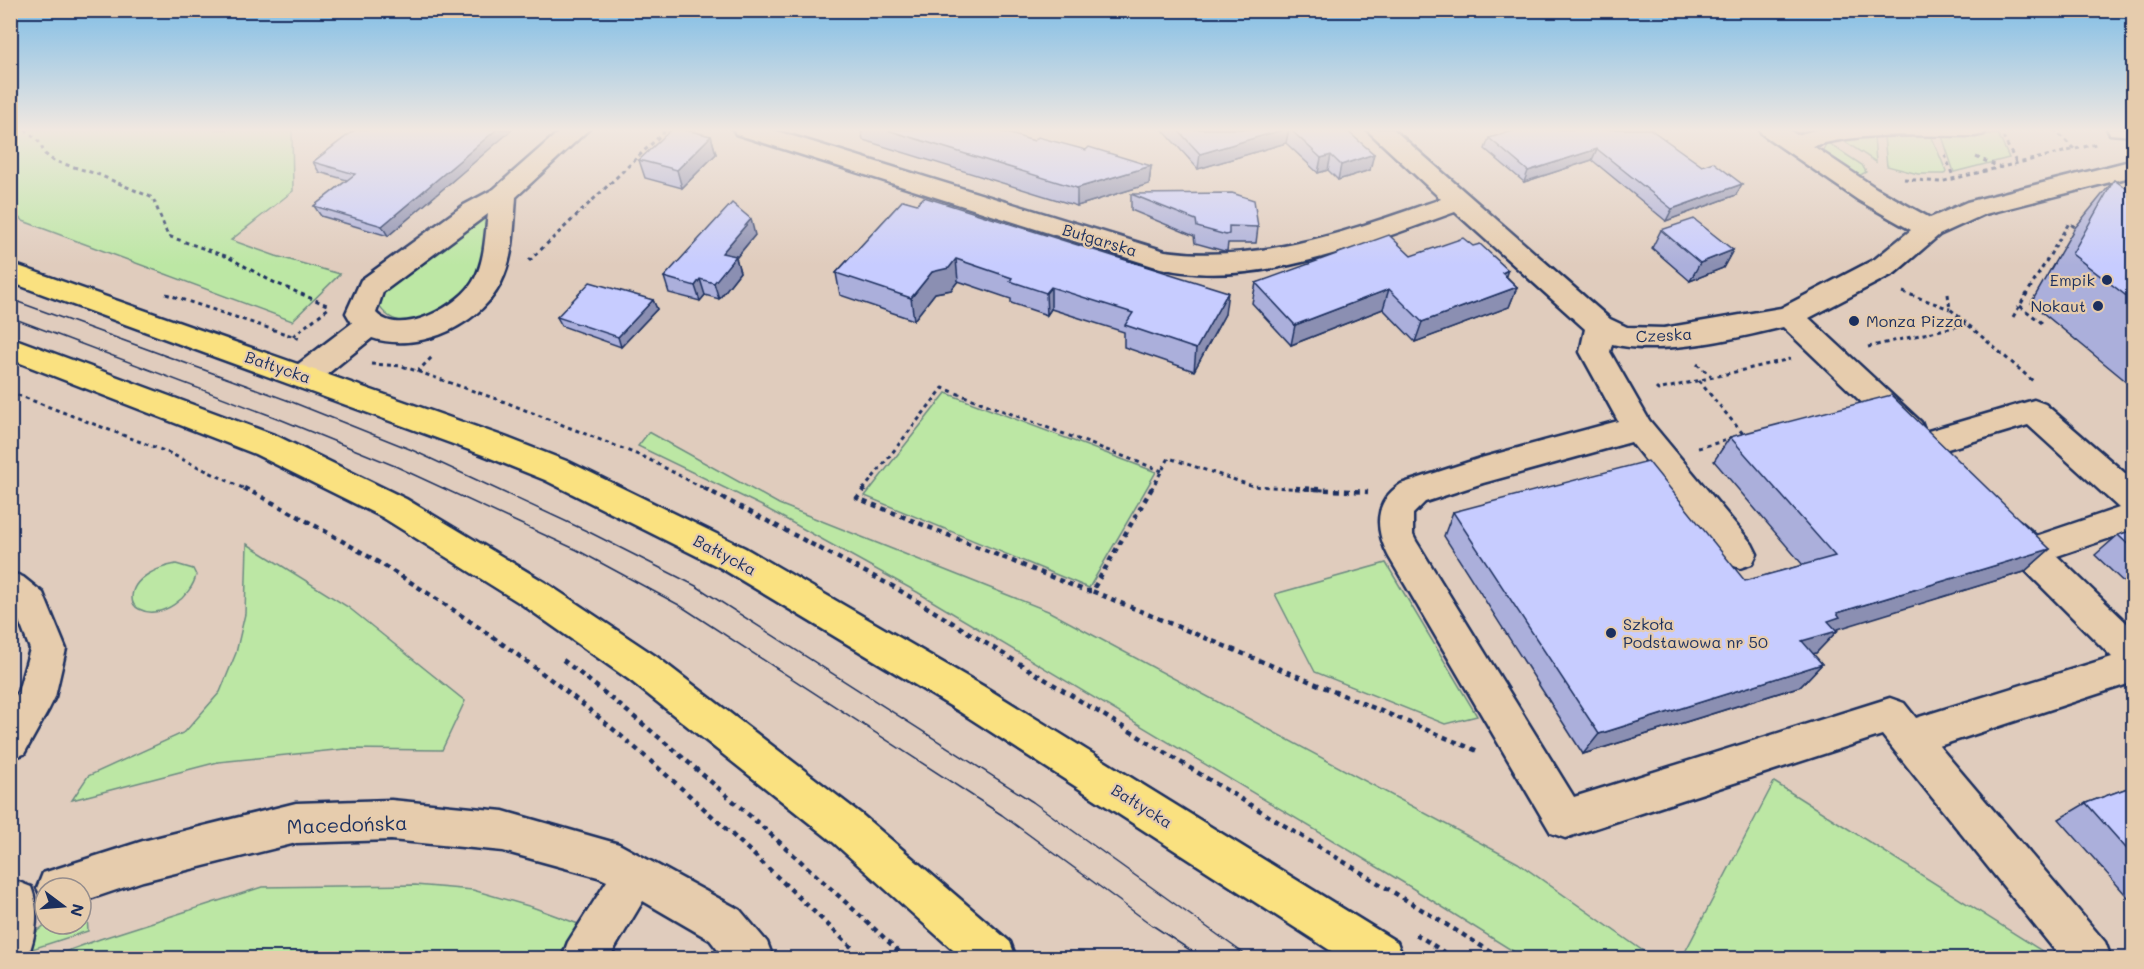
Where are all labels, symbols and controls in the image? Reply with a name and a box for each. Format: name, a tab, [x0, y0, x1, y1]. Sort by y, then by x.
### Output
street label: Bułgarska	[1060, 218, 1140, 261]
place label: Empik	[2050, 269, 2095, 290]
marker: Empik	[2100, 273, 2114, 287]
place label: Nokaut	[2030, 295, 2086, 316]
marker: Nokaut	[2091, 299, 2105, 313]
place label: Monza Pizza	[1866, 310, 1964, 331]
marker: Monza Pizza	[1847, 314, 1861, 328]
street label: Czeska	[1635, 323, 1693, 346]
street label: Bałtycka	[243, 346, 314, 388]
street label: Bałtycka	[690, 529, 760, 580]
place label: Szkoła Podstawowa nr 50	[1623, 613, 1768, 652]
marker: Szkoła Podstawowa nr 50	[1604, 626, 1618, 640]
street label: Bałtycka	[1108, 779, 1177, 833]
street label: Macedońska	[286, 809, 408, 839]
north arrow	[33, 876, 93, 936]
text: N	[66, 902, 90, 919]

